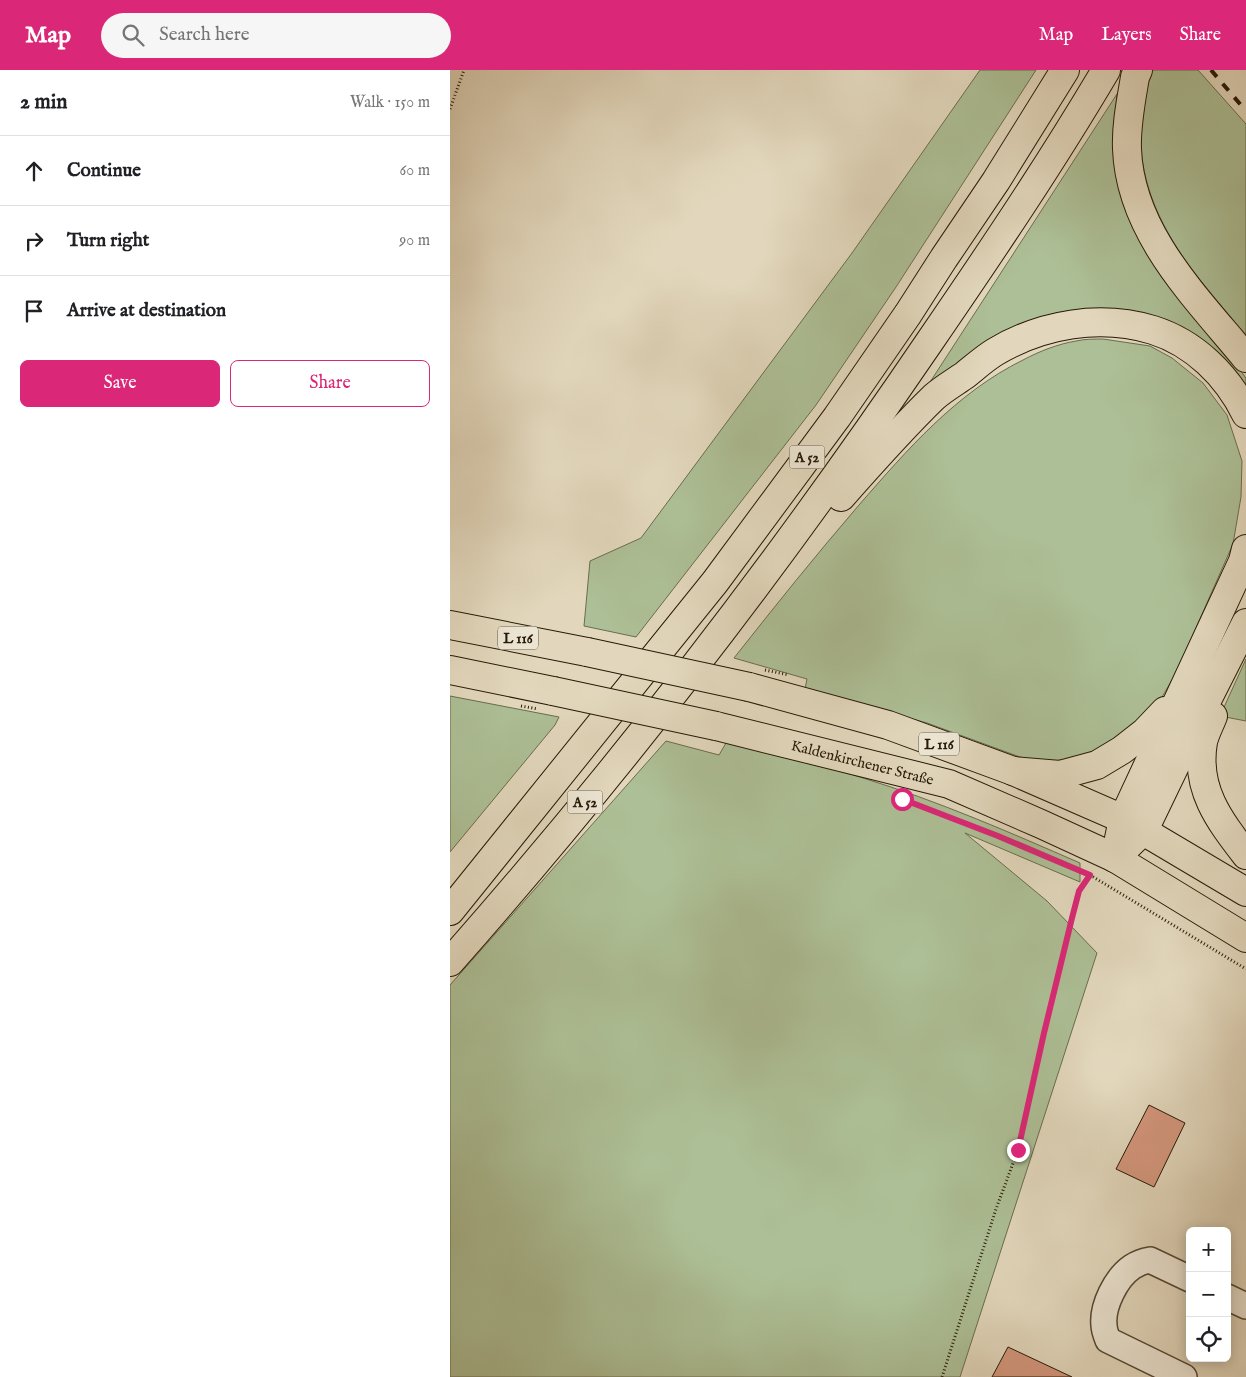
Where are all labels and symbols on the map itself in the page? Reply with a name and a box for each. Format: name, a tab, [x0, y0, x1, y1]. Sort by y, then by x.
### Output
road number: A 52	[790, 446, 824, 468]
road number: L 116	[498, 626, 538, 650]
road number: L 116	[919, 732, 959, 756]
street label: Kaldenkirchener Straße	[789, 736, 936, 790]
route start	[891, 788, 914, 811]
road number: A 52	[568, 790, 602, 814]
route end	[1007, 1139, 1030, 1162]

